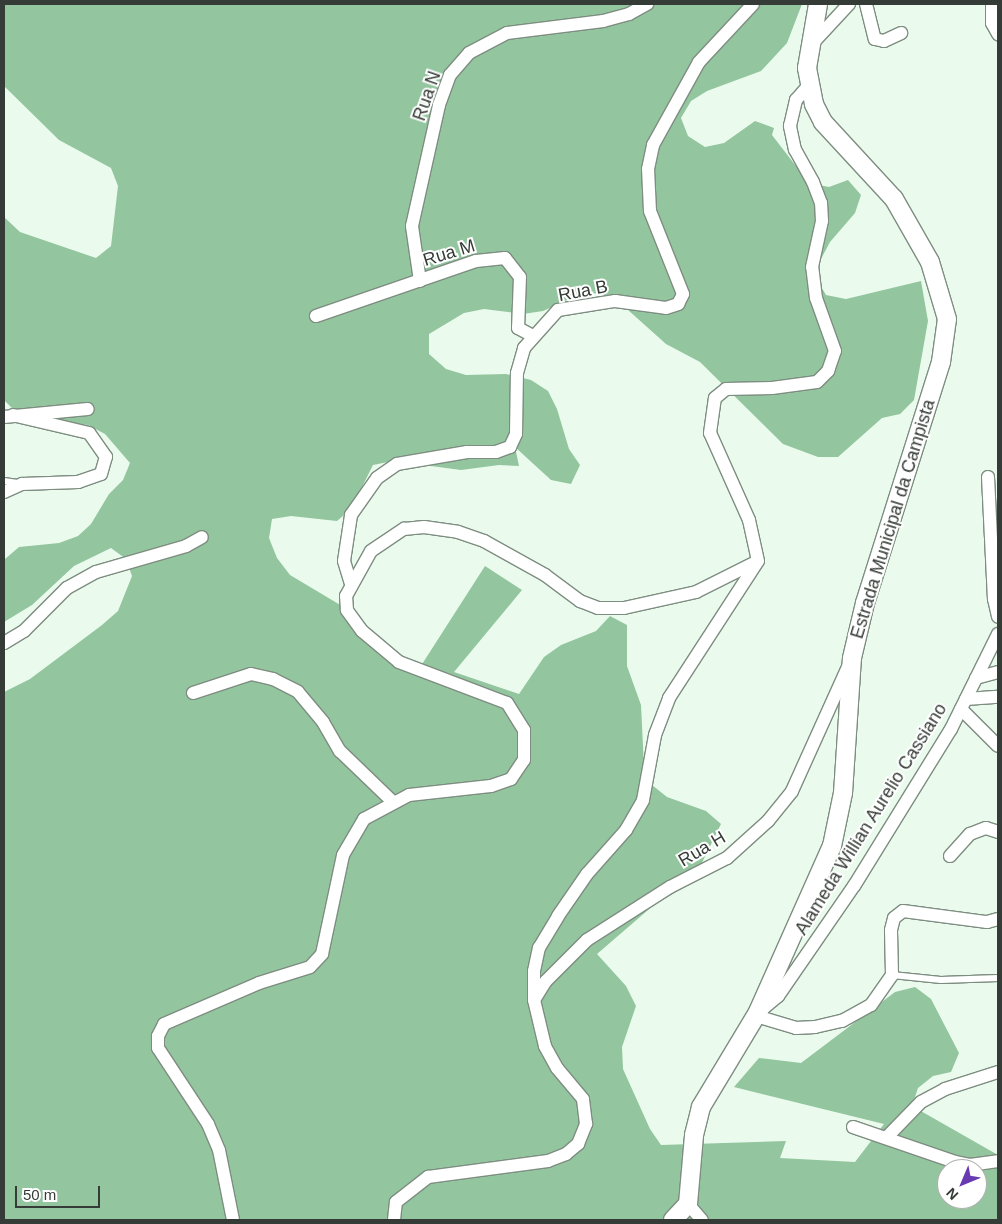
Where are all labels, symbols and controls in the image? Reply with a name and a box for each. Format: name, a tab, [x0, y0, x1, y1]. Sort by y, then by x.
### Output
street label: Rua N	[408, 68, 446, 124]
street label: Rua M	[420, 235, 478, 271]
street label: Rua B	[556, 276, 610, 306]
street label: Estrada Municipal da Campista	[846, 397, 940, 641]
street label: Alameda Willian Aurelio Cassiano	[790, 699, 952, 939]
street label: Rua H	[675, 827, 729, 871]
north arrow	[937, 1159, 987, 1209]
scale bar	[18, 1176, 102, 1208]
text: N	[943, 1185, 961, 1203]
text: 50 m	[23, 1186, 56, 1203]

